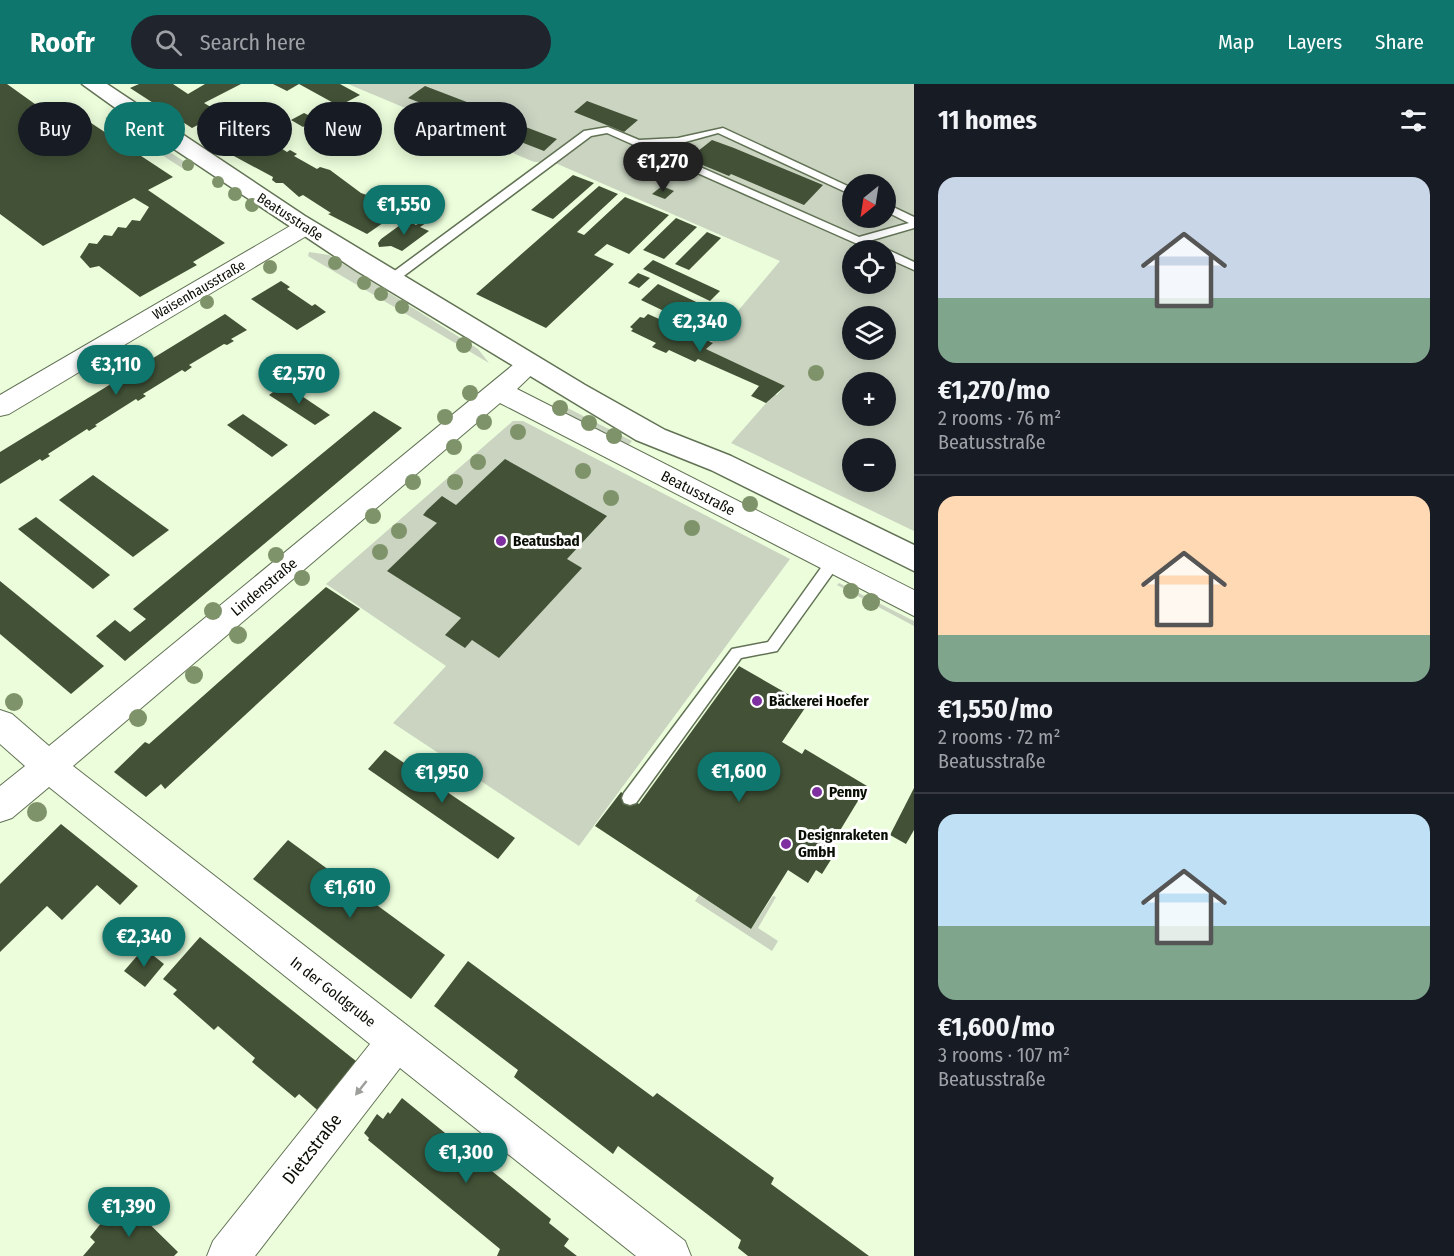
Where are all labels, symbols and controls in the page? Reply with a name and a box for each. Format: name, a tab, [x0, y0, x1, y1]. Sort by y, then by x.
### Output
search box	[131, 15, 551, 69]
text: Roofr	[30, 26, 95, 59]
icon: search	[152, 26, 185, 59]
text: Search here	[200, 29, 306, 56]
text: Map	[1218, 29, 1254, 55]
text: Layers	[1287, 29, 1342, 55]
text: Share	[1375, 29, 1424, 55]
chip: Buy	[18, 102, 92, 156]
chip: Rent	[104, 102, 185, 156]
chip: Filters	[197, 102, 292, 156]
chip: New	[304, 102, 382, 156]
chip: Apartment	[394, 102, 527, 156]
icon: filters	[1397, 104, 1430, 137]
text: 11 homes	[938, 105, 1037, 136]
pin: €1,270	[614, 142, 712, 193]
text: €1,270	[637, 149, 689, 173]
north arrow	[842, 174, 896, 228]
map controls	[842, 174, 896, 492]
pin: €1,550	[355, 185, 453, 236]
street label: Beatusstraße	[254, 189, 326, 245]
text: €1,550	[377, 192, 431, 216]
icon: home	[1130, 216, 1238, 324]
button: locate	[842, 240, 896, 294]
street label: Waisenhausstraße	[150, 256, 249, 323]
pin: €2,340	[651, 302, 749, 353]
button: layers	[842, 306, 896, 360]
text: €2,340	[672, 309, 728, 333]
pin: €3,110	[67, 345, 165, 396]
text: €3,110	[91, 352, 141, 376]
pin: €2,570	[250, 354, 348, 405]
text: €2,570	[272, 361, 326, 385]
button: +	[842, 372, 896, 426]
text: €1,270/mo	[938, 375, 1050, 406]
text: 2 rooms · 76 m²	[938, 406, 1061, 430]
text: Beatusstraße	[938, 430, 1046, 454]
button: −	[842, 438, 896, 492]
street label: Beatusstraße	[658, 467, 738, 519]
place label: Beatusbad	[513, 532, 580, 550]
marker: Beatusbad	[494, 534, 508, 548]
icon: home	[1130, 535, 1238, 643]
street label: Lindenstraße	[227, 554, 301, 620]
place label: Bäckerei Hoefer	[769, 692, 869, 710]
marker: Bäckerei Hoefer	[750, 694, 764, 708]
text: €1,550/mo	[938, 694, 1053, 725]
text: 2 rooms · 72 m²	[938, 725, 1060, 749]
text: Beatusstraße	[938, 749, 1046, 773]
pin: €1,600	[690, 752, 788, 803]
pin: €1,950	[393, 753, 491, 804]
text: €1,600	[711, 759, 767, 783]
text: €1,950	[415, 760, 469, 784]
place label: Penny	[829, 783, 868, 801]
marker: Penny	[810, 785, 824, 799]
place label: Designraketen GmbH	[798, 826, 888, 861]
marker: Designraketen GmbH	[779, 837, 793, 851]
icon: home	[1130, 853, 1238, 961]
pin: €1,610	[301, 868, 399, 919]
text: €1,610	[324, 875, 376, 899]
pin: €2,340	[95, 917, 193, 968]
text: €2,340	[116, 924, 172, 948]
street label: In der Goldgrube	[287, 953, 379, 1031]
text: €1,600/mo	[938, 1012, 1055, 1043]
text: 3 rooms · 107 m²	[938, 1043, 1070, 1067]
text: Beatusstraße	[938, 1067, 1046, 1091]
one-way arrow	[355, 1080, 367, 1095]
street label: Dietzstraße	[278, 1109, 346, 1189]
pin: €1,300	[417, 1133, 515, 1184]
text: €1,300	[439, 1140, 493, 1164]
pin: €1,390	[80, 1187, 178, 1238]
text: €1,390	[102, 1194, 156, 1218]

